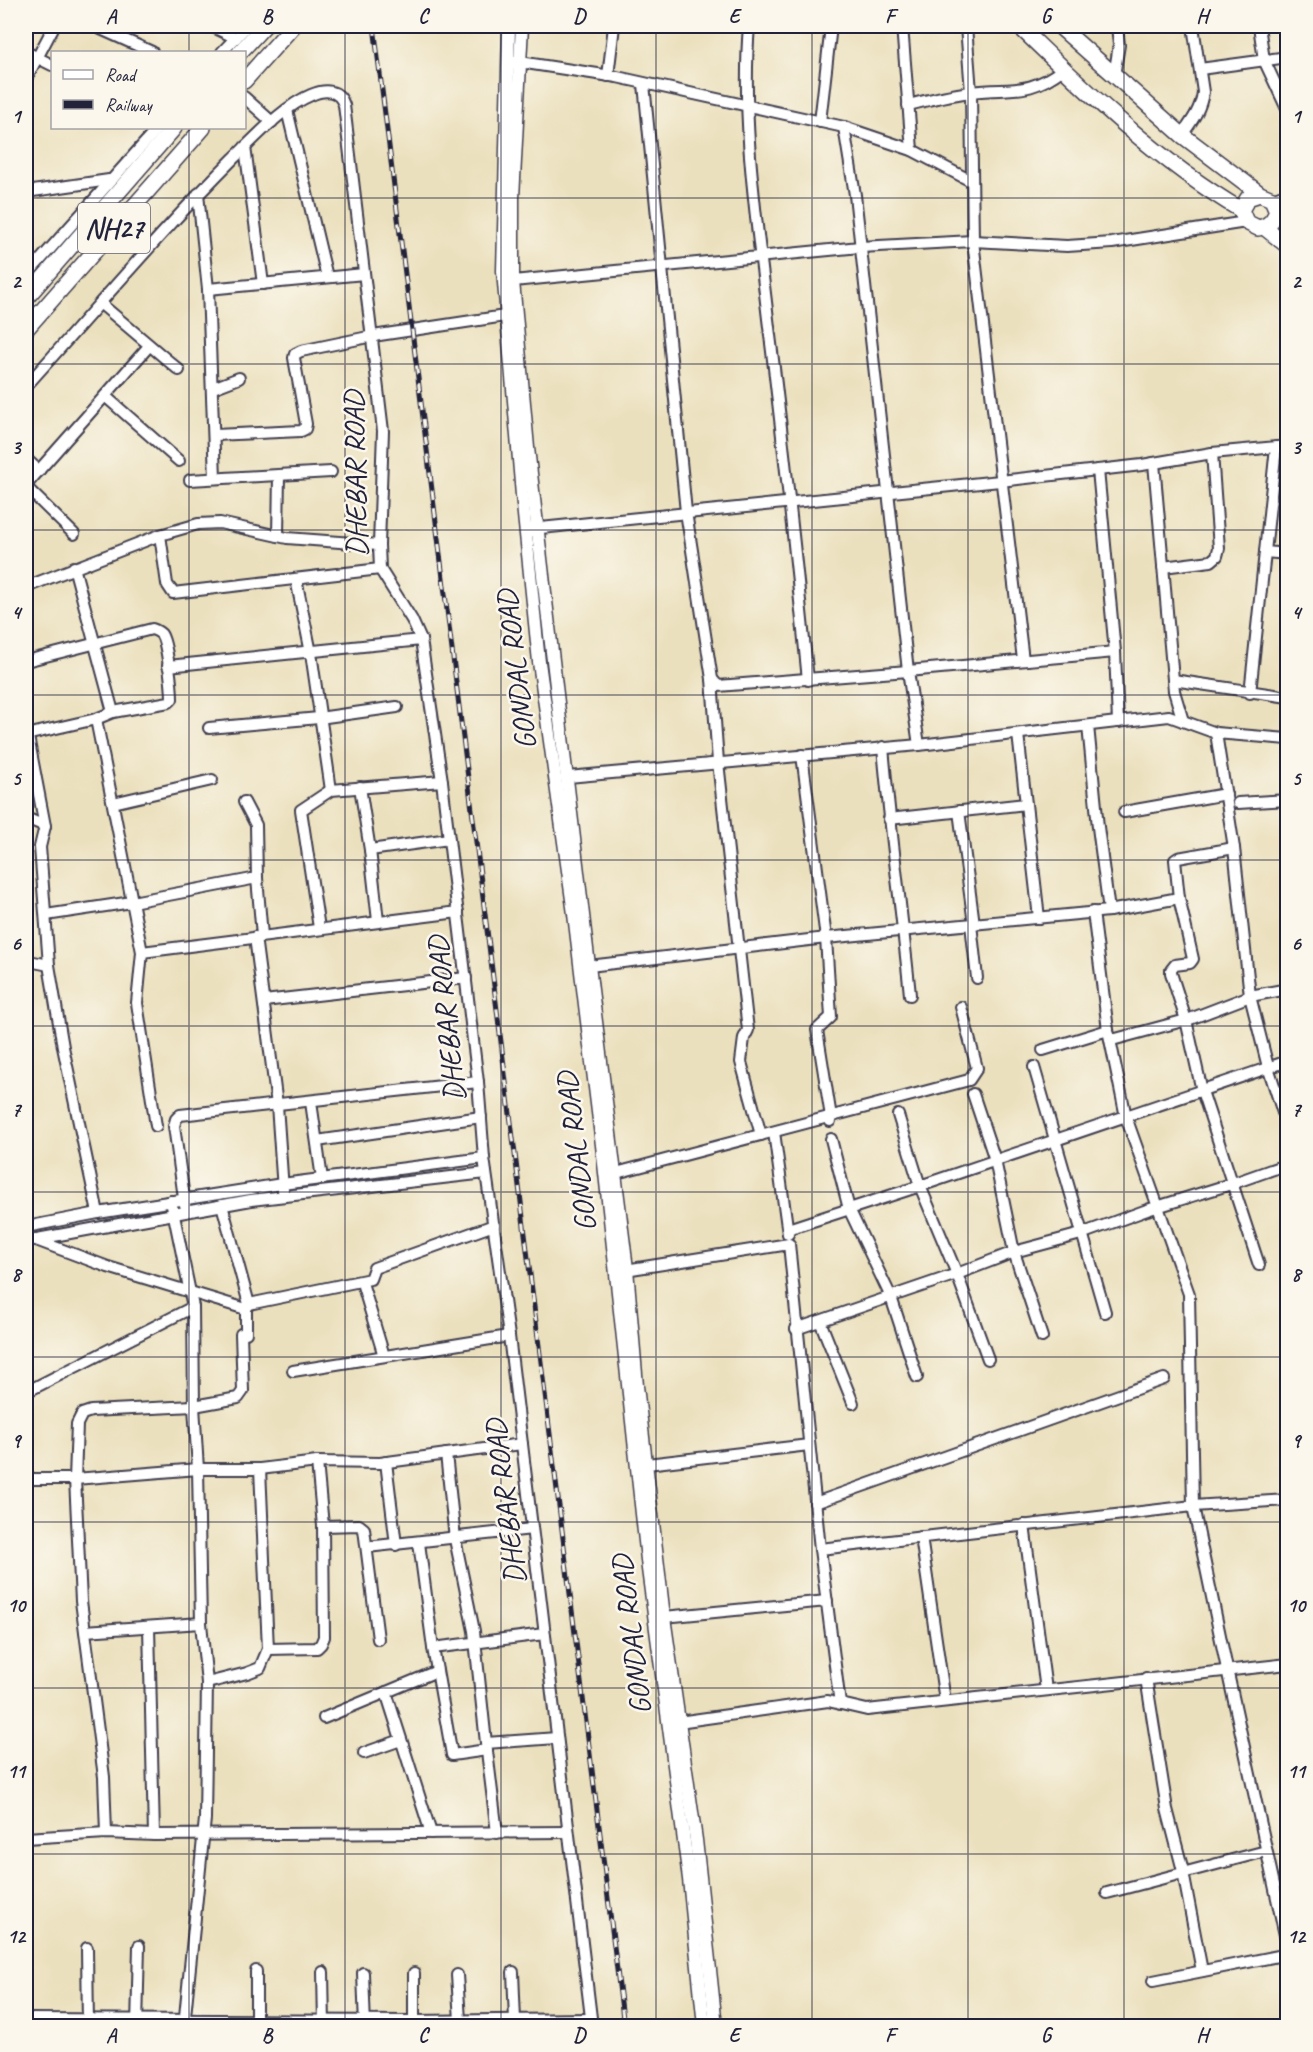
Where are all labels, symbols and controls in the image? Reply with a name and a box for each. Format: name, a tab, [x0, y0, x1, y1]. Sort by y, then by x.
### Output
text: A	[106, 4, 118, 29]
text: B	[262, 4, 274, 29]
text: C	[418, 4, 430, 29]
text: D	[573, 4, 587, 29]
text: E	[729, 4, 743, 29]
text: F	[885, 4, 899, 29]
text: G	[1041, 4, 1054, 29]
text: H	[1196, 4, 1211, 29]
legend	[51, 51, 246, 129]
text: Road	[105, 64, 138, 86]
text: Railway	[105, 94, 153, 116]
text: 1	[12, 104, 23, 129]
text: 1	[1292, 104, 1303, 129]
road number: NH27	[78, 203, 150, 253]
text: 2	[12, 269, 23, 294]
text: 2	[1292, 269, 1303, 294]
street label: DHEBAR ROAD	[335, 388, 375, 557]
text: 3	[12, 435, 23, 460]
text: 3	[1292, 435, 1303, 460]
street label: GONDAL ROAD	[487, 586, 545, 752]
text: 4	[12, 600, 24, 625]
text: 4	[1292, 600, 1304, 625]
text: 5	[12, 766, 23, 791]
text: 5	[1292, 766, 1303, 791]
text: 6	[11, 931, 22, 956]
text: 6	[1291, 931, 1302, 956]
street label: DHEBAR ROAD	[418, 932, 474, 1103]
street label: GONDAL ROAD	[547, 1068, 605, 1234]
text: 7	[12, 1097, 23, 1122]
text: 7	[1292, 1097, 1303, 1122]
text: 8	[12, 1262, 24, 1287]
text: 8	[1292, 1262, 1304, 1287]
street label: DHEBAR ROAD	[476, 1415, 534, 1587]
text: 9	[12, 1428, 23, 1453]
text: 9	[1292, 1428, 1303, 1453]
street label: GONDAL ROAD	[602, 1551, 660, 1717]
text: 10	[7, 1593, 27, 1618]
text: 10	[1287, 1593, 1307, 1618]
text: 11	[7, 1759, 27, 1784]
text: 11	[1287, 1759, 1307, 1784]
text: 12	[7, 1924, 27, 1949]
text: 12	[1287, 1924, 1307, 1949]
text: A	[106, 2023, 118, 2048]
text: B	[262, 2023, 274, 2048]
text: C	[418, 2023, 430, 2048]
text: D	[573, 2023, 587, 2048]
text: E	[729, 2023, 743, 2048]
text: F	[885, 2023, 899, 2048]
text: G	[1041, 2023, 1054, 2048]
text: H	[1196, 2023, 1211, 2048]

